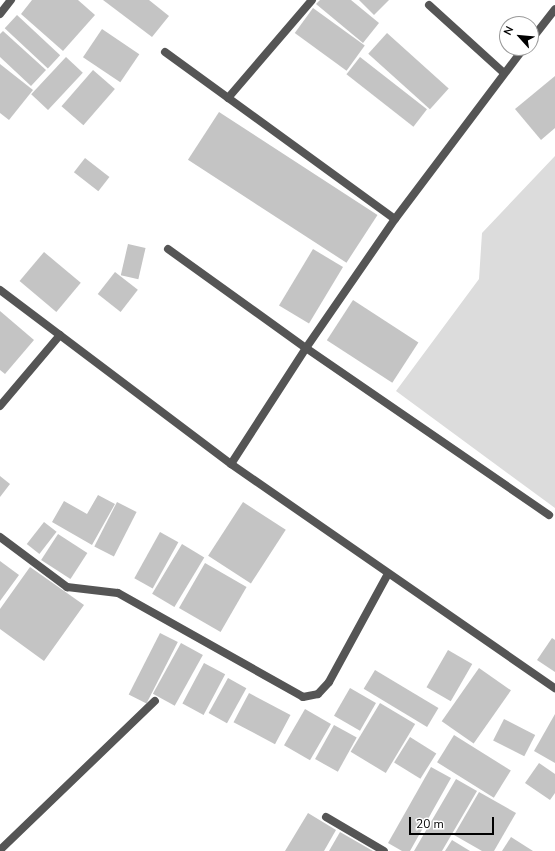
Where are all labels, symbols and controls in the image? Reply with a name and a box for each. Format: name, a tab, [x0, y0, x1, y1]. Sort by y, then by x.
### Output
north arrow	[499, 16, 539, 56]
text: N	[500, 24, 517, 38]
scale bar	[411, 809, 496, 835]
text: 20 m	[416, 816, 444, 832]

